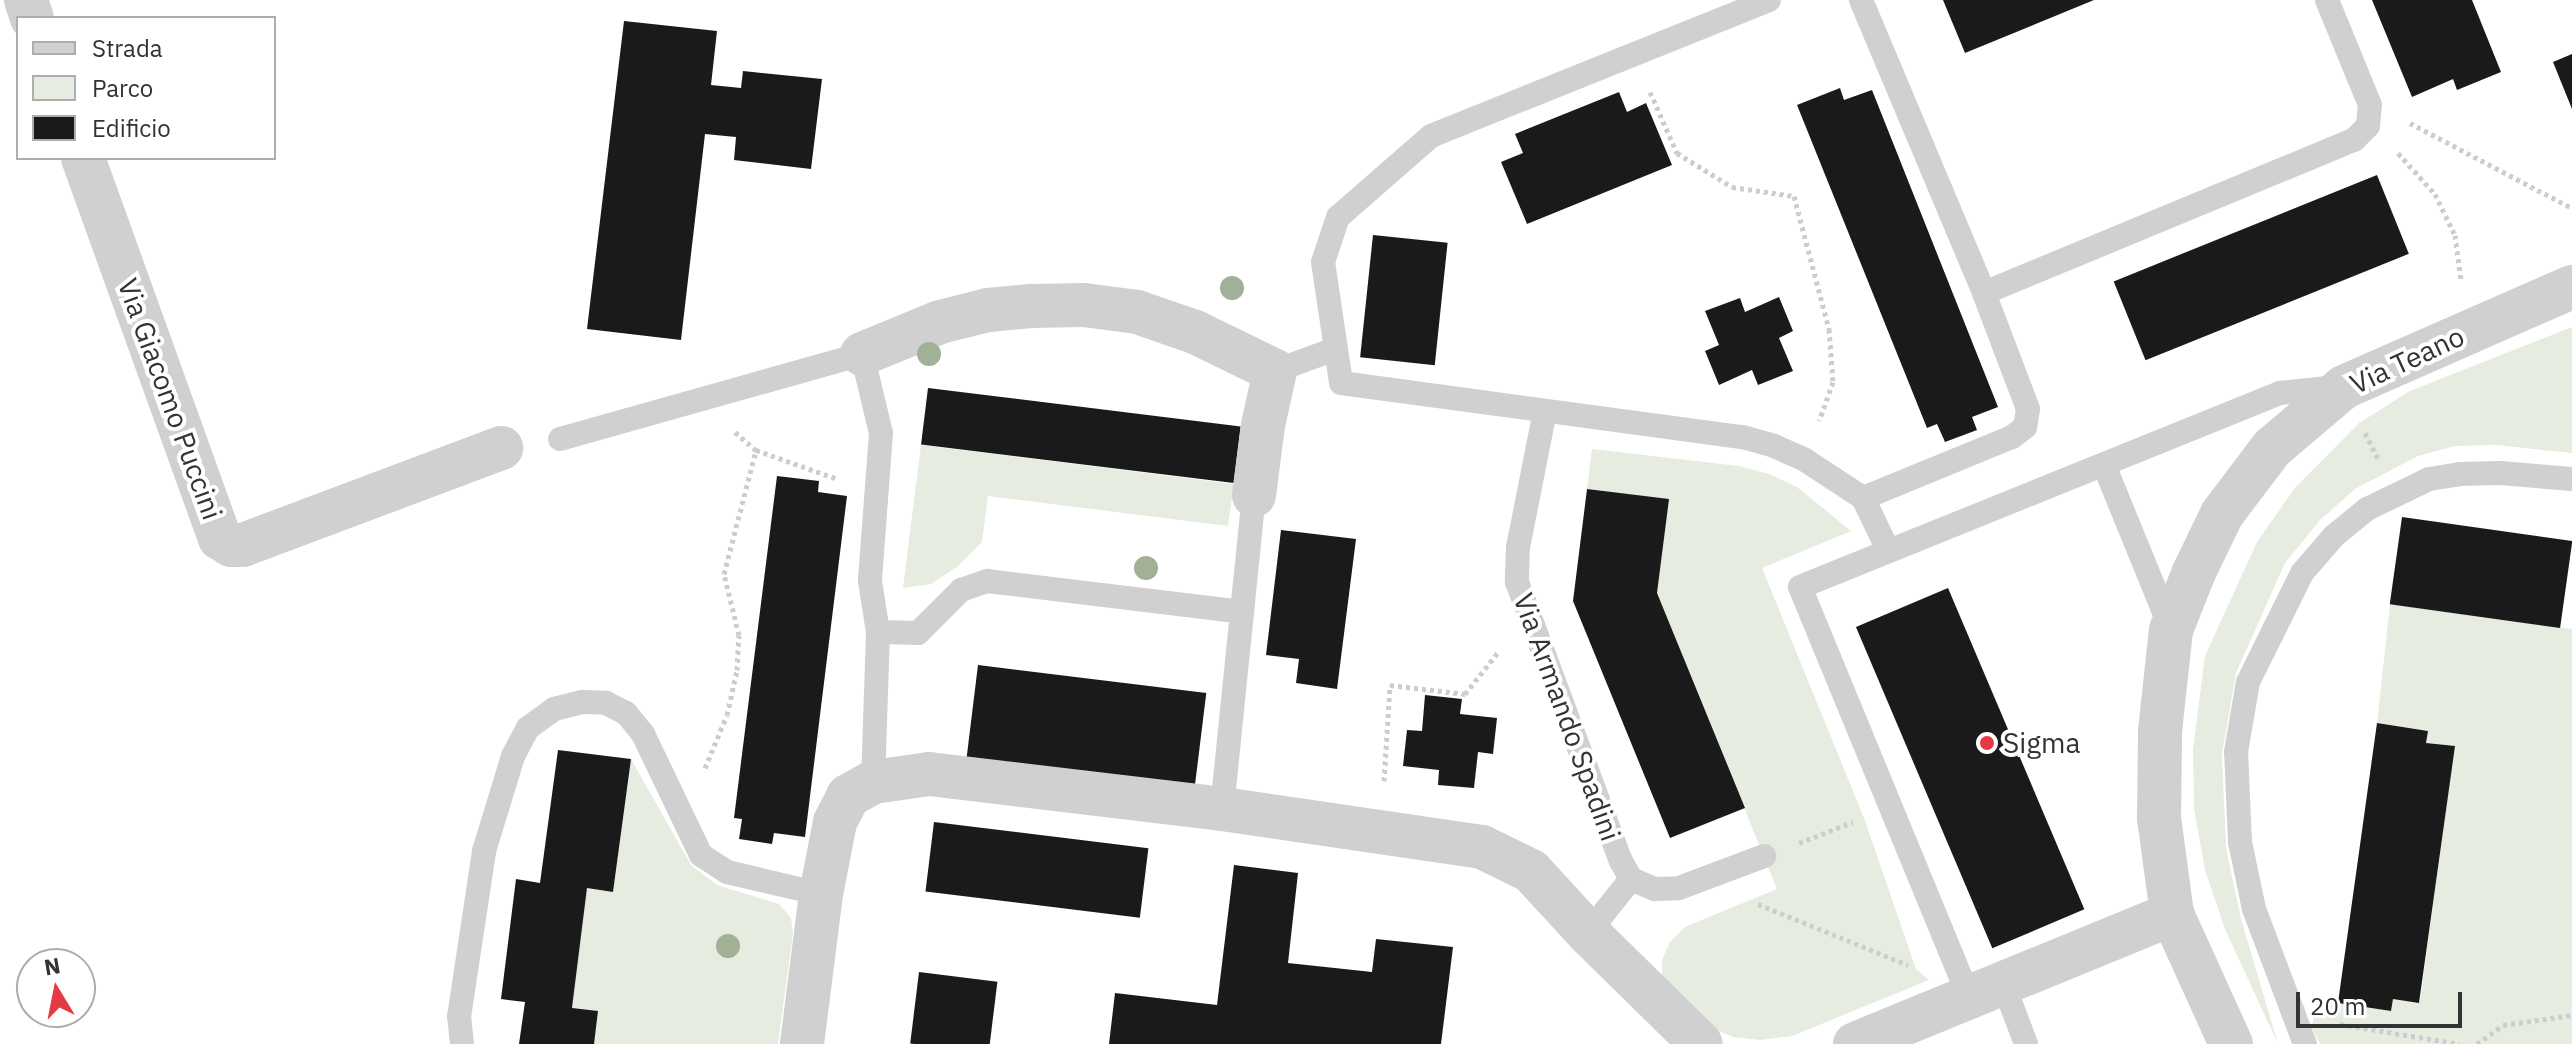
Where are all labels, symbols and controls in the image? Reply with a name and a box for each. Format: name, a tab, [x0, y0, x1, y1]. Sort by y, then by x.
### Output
legend	[16, 16, 276, 160]
text: Strada	[92, 32, 163, 64]
text: Parco	[92, 72, 153, 104]
text: Edificio	[92, 112, 171, 144]
street label: Via Giacomo Puccini	[111, 274, 229, 524]
street label: Via Teano	[2345, 319, 2469, 401]
street label: Via Armando Spadini	[1507, 588, 1627, 846]
place label: Sigma	[2003, 726, 2080, 760]
marker: Sigma	[1978, 734, 1996, 752]
north arrow	[16, 948, 96, 1028]
text: N	[42, 950, 62, 982]
scale bar	[2300, 976, 2466, 1026]
text: 20 m	[2310, 990, 2365, 1022]

